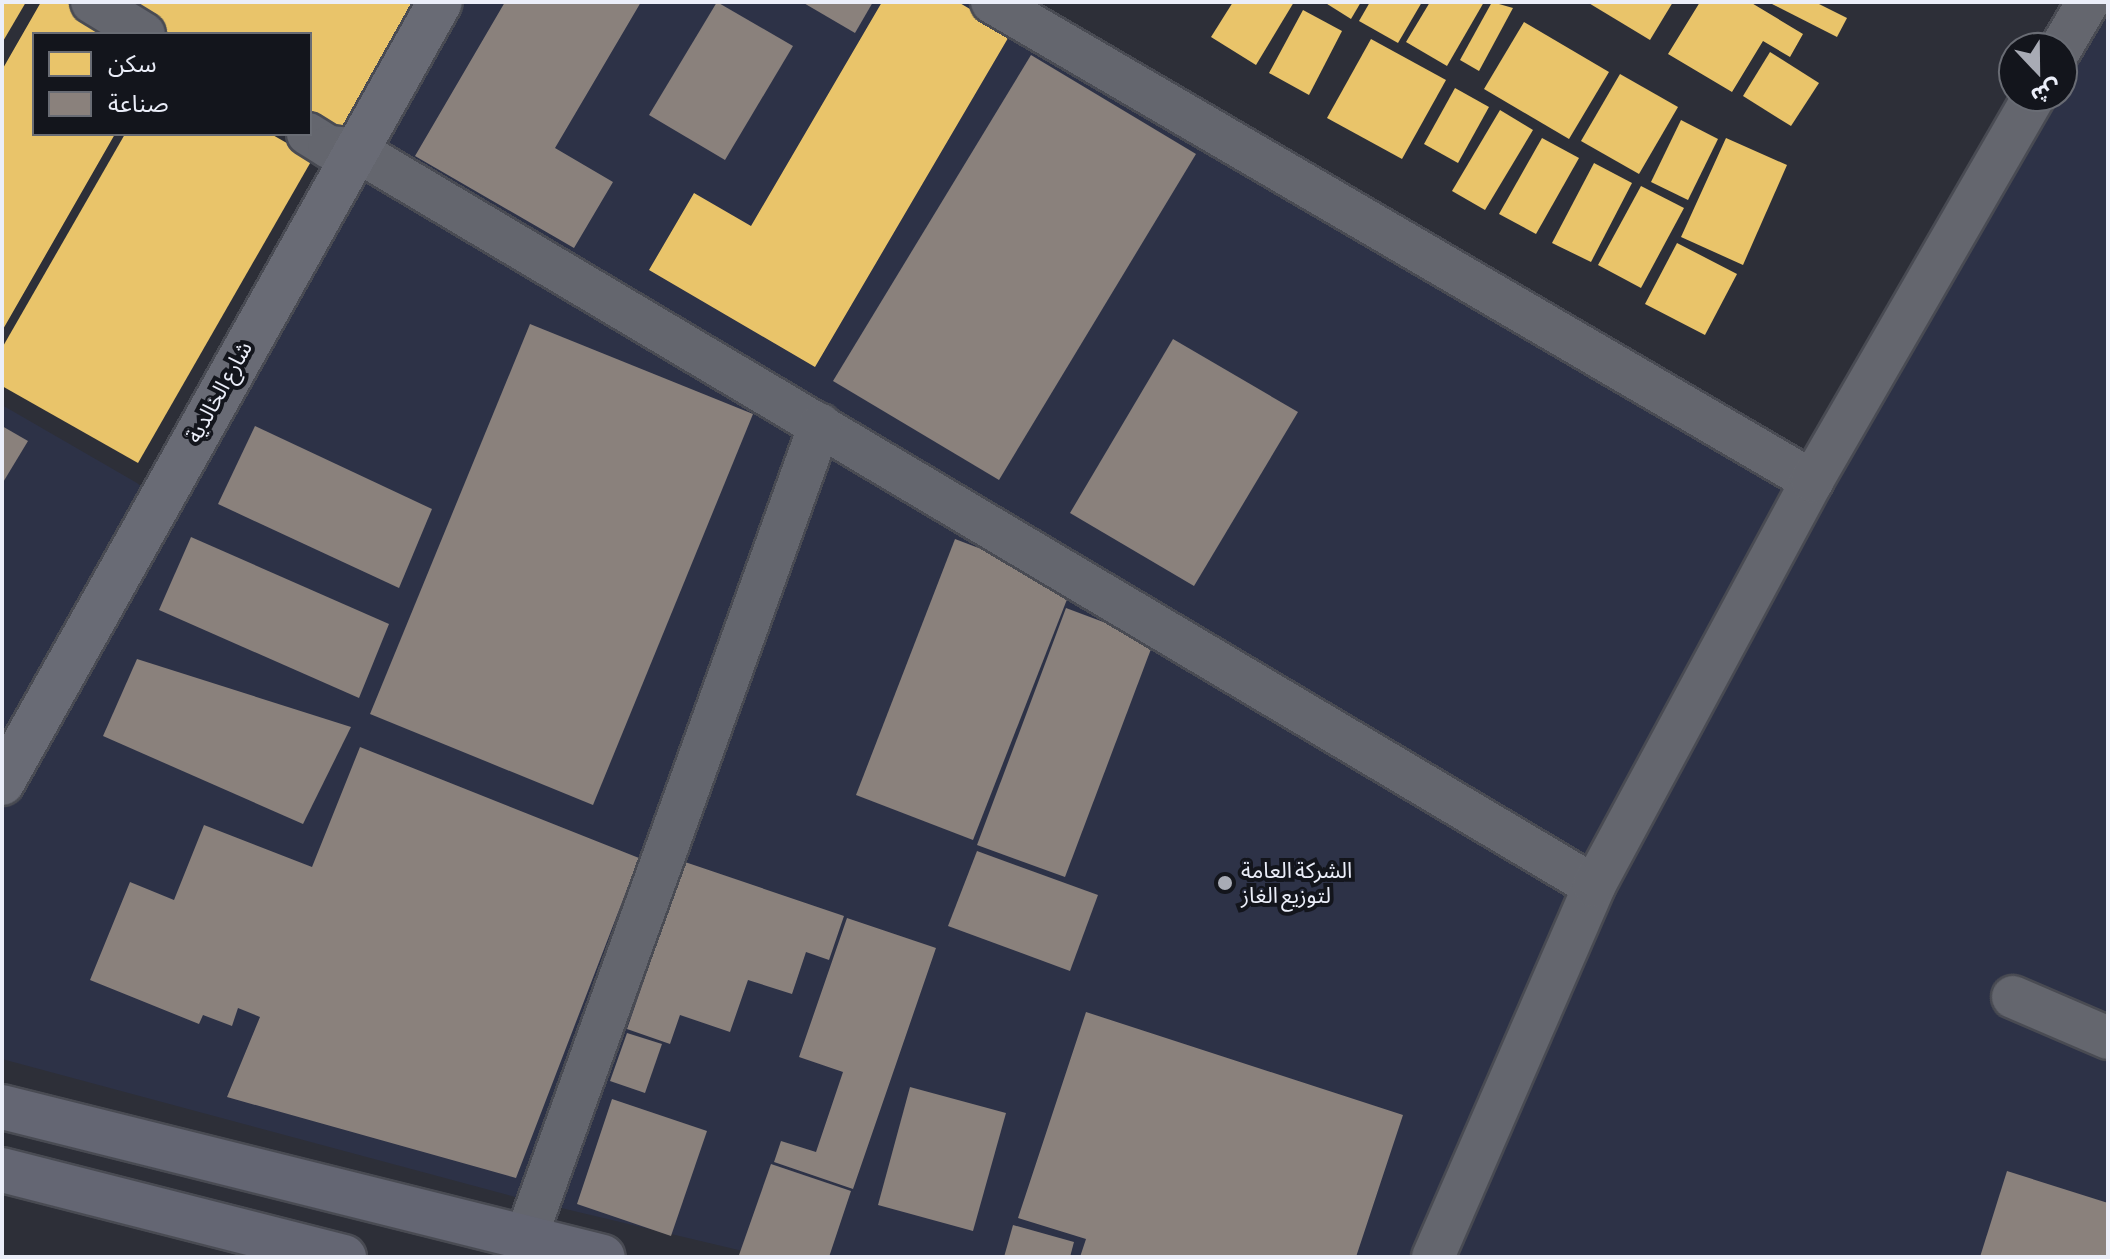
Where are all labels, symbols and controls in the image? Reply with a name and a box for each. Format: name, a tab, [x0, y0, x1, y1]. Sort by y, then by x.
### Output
legend	[32, 32, 312, 136]
north arrow	[1998, 32, 2078, 112]
text: سكن	[108, 50, 157, 77]
text: ش	[2027, 75, 2065, 110]
text: صناعة	[108, 90, 169, 117]
street label: شارع الخالدية	[180, 337, 258, 447]
place label: الشركة العامة لتوزيع الغاز	[1241, 857, 1352, 908]
marker: الشركة العامة لتوزيع الغاز	[1216, 874, 1234, 892]

